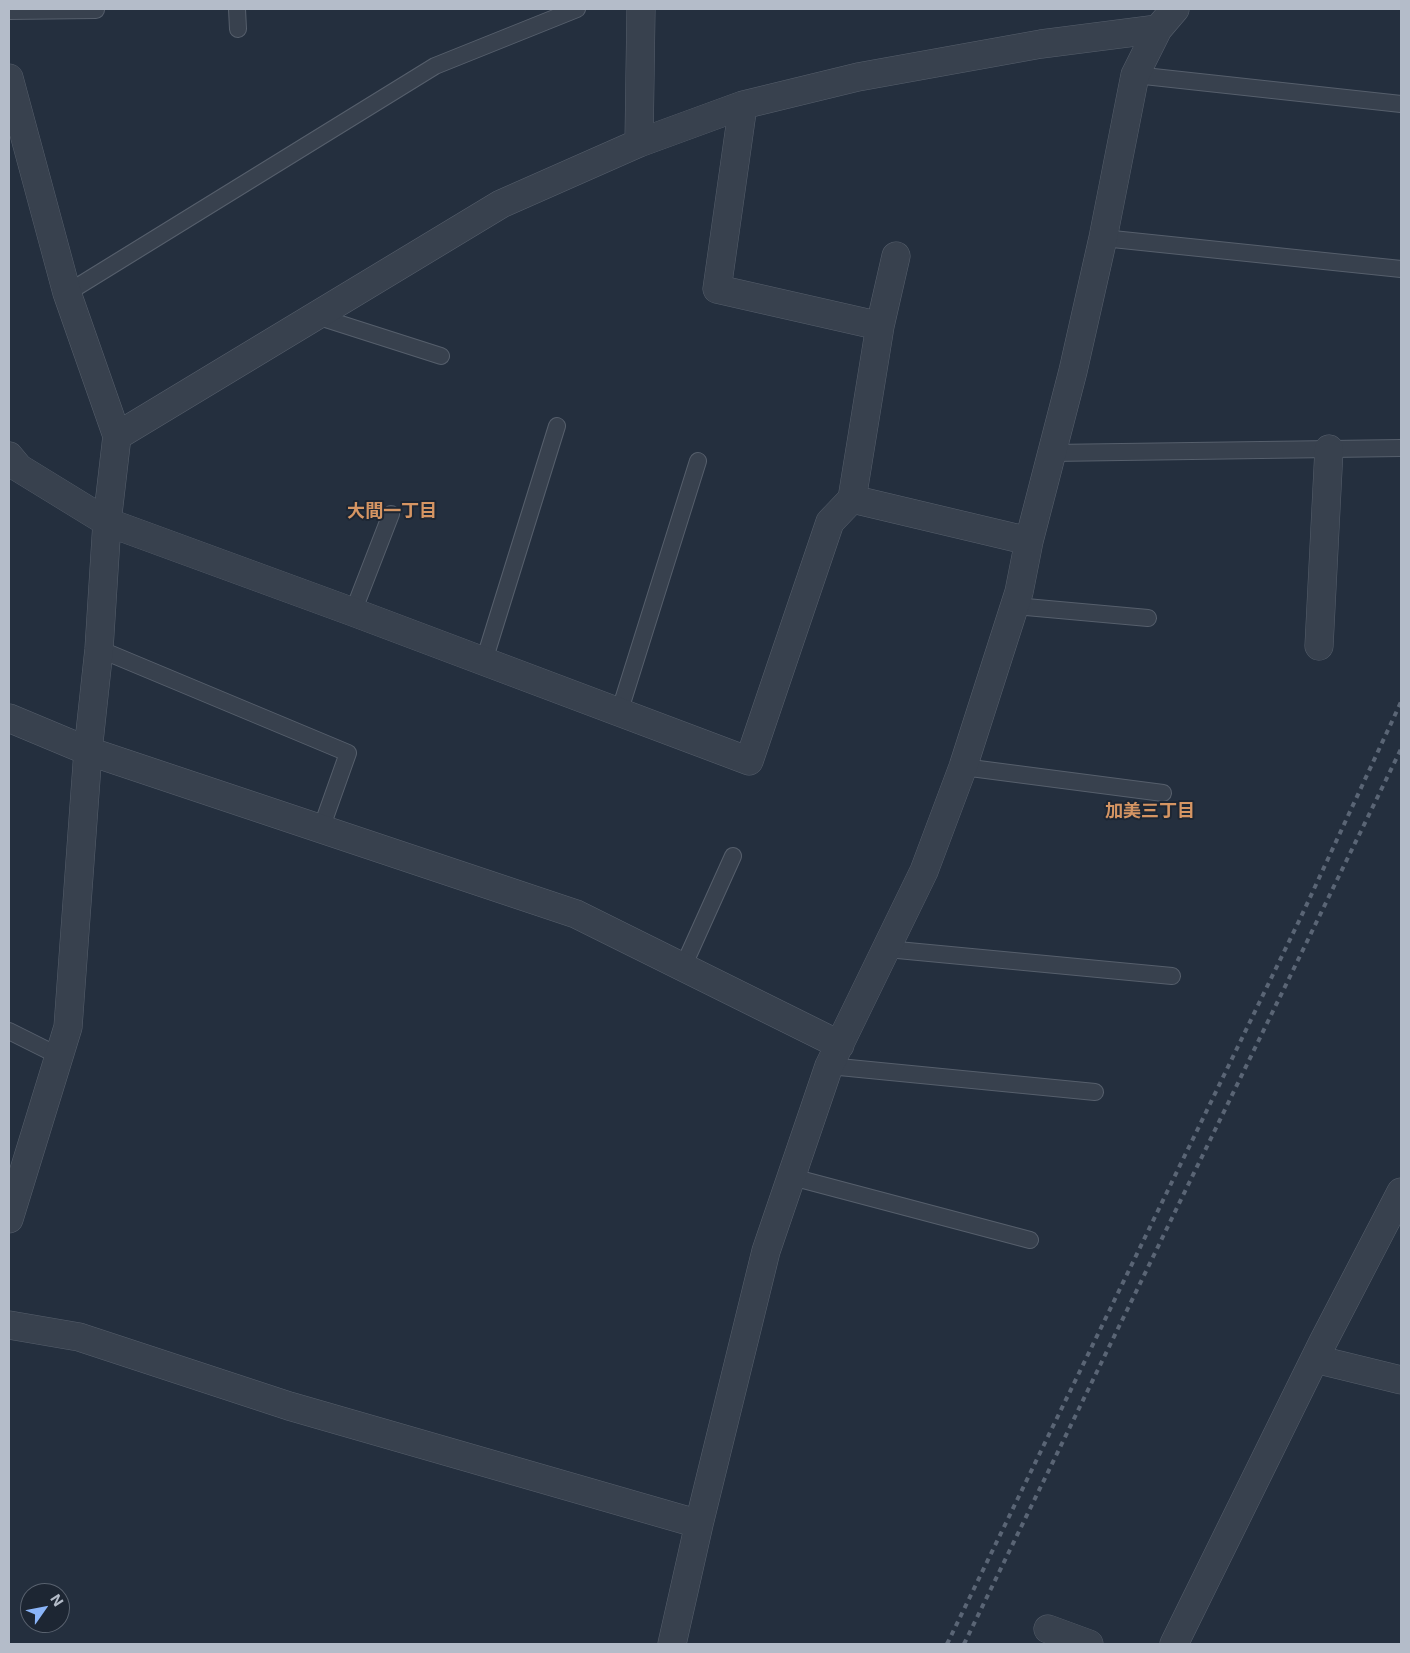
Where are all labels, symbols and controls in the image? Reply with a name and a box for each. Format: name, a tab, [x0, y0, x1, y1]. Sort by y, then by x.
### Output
district label: 大間一丁目	[347, 501, 437, 523]
district label: 加美三丁目	[1105, 801, 1195, 823]
north arrow	[20, 1583, 70, 1633]
text: N	[47, 1591, 67, 1609]

